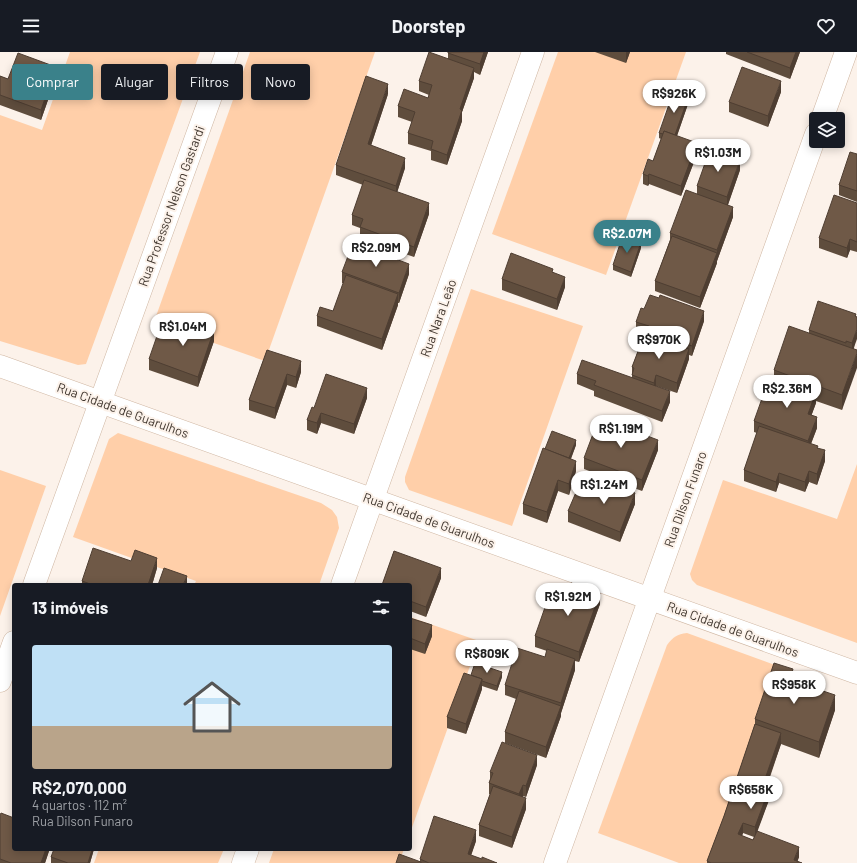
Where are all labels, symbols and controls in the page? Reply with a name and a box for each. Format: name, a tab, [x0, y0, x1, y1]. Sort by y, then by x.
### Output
icon: menu	[20, 15, 42, 37]
text: Doorstep	[392, 15, 465, 37]
icon: heart	[815, 15, 837, 37]
chip: Comprar	[12, 64, 93, 100]
chip: Alugar	[101, 64, 168, 100]
chip: Filtros	[176, 64, 243, 100]
chip: Novo	[251, 64, 310, 100]
pin: R$926K	[641, 80, 707, 114]
text: R$926K	[652, 85, 696, 101]
map controls	[809, 112, 845, 148]
button: layers	[809, 112, 845, 148]
street label: Rua Professor Nelson Gastardi	[134, 123, 208, 289]
pin: R$1.03M	[681, 139, 755, 173]
text: R$1.03M	[695, 144, 741, 160]
pin: R$2.07M	[590, 220, 664, 254]
text: R$2.07M	[602, 225, 652, 241]
pin: R$2.09M	[339, 234, 413, 268]
text: R$2.09M	[351, 239, 401, 255]
street label: Rua Nara Leão	[417, 277, 459, 359]
pin: R$1.04M	[146, 313, 220, 347]
text: R$1.04M	[159, 318, 207, 334]
pin: R$970K	[626, 326, 692, 360]
text: R$970K	[637, 331, 681, 347]
pin: R$2.36M	[750, 375, 824, 409]
street label: Rua Cidade de Guarulhos	[55, 379, 191, 441]
text: R$2.36M	[762, 380, 812, 396]
pin: R$1.19M	[584, 415, 658, 449]
text: R$1.19M	[599, 420, 643, 436]
street label: Rua Dilson Funaro	[660, 449, 710, 549]
pin: R$1.24M	[567, 471, 641, 505]
text: R$1.24M	[580, 476, 628, 492]
street label: Rua Cidade de Guarulhos	[361, 489, 497, 551]
pin: R$1.92M	[531, 583, 605, 617]
text: R$1.92M	[544, 588, 592, 604]
icon: filters	[370, 596, 392, 618]
text: 13 imóveis	[32, 597, 108, 617]
street label: Rua Cidade de Guarulhos	[665, 598, 801, 660]
pin: R$809K	[454, 640, 520, 674]
text: R$809K	[465, 645, 509, 661]
icon: home	[176, 671, 248, 743]
pin: R$958K	[761, 671, 827, 705]
text: R$958K	[772, 676, 816, 692]
pin: R$658K	[718, 776, 784, 810]
text: R$2,070,000	[32, 777, 127, 797]
text: R$658K	[729, 781, 773, 797]
text: 4 quartos · 112 m²	[32, 797, 127, 813]
text: Rua Dilson Funaro	[32, 813, 133, 829]

